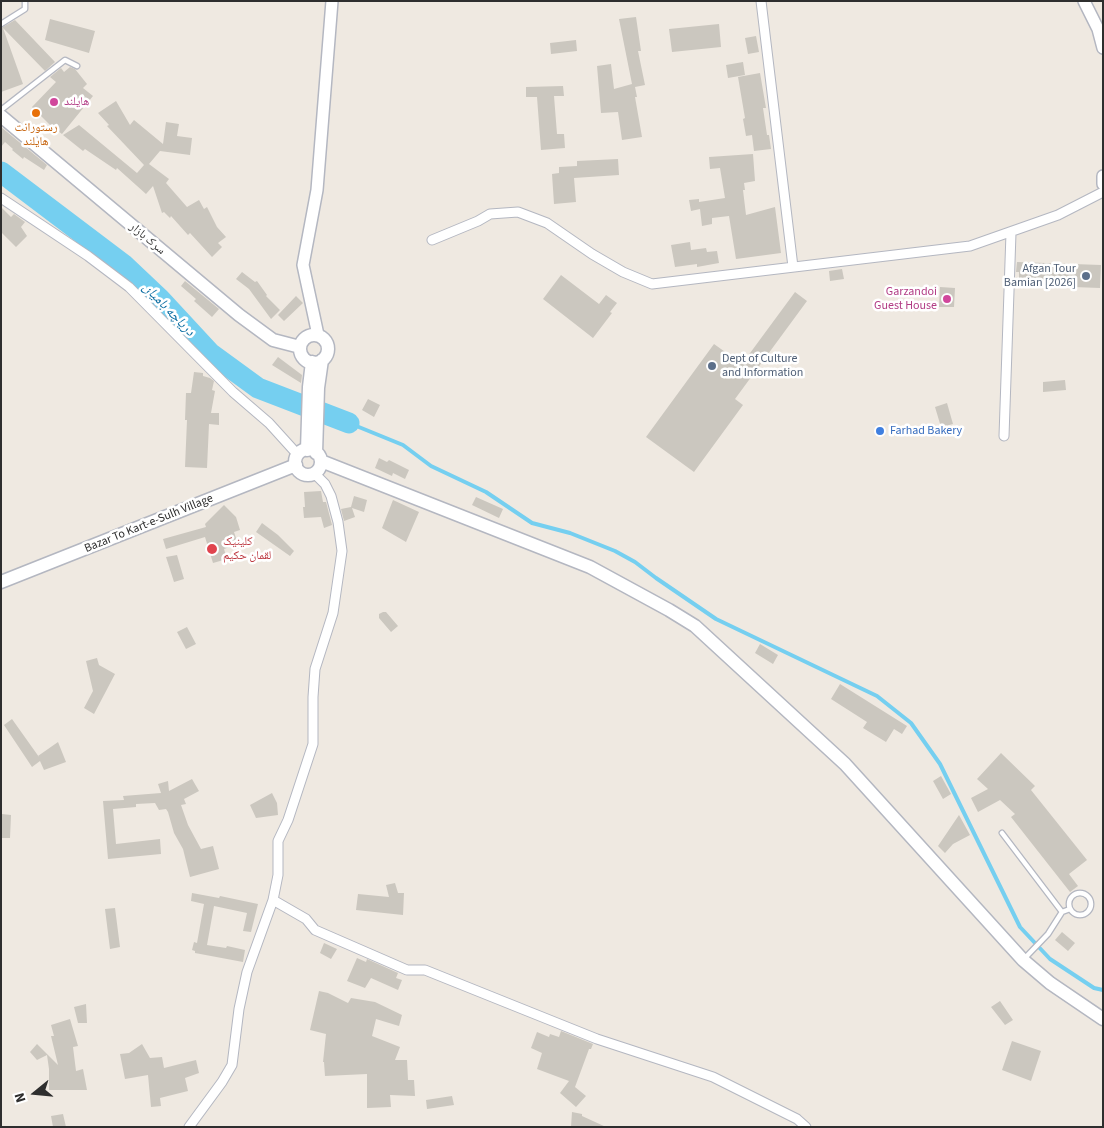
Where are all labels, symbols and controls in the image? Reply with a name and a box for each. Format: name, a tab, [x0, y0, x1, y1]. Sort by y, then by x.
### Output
place label: هایلند	[64, 95, 89, 109]
marker: هایلند	[48, 96, 60, 108]
marker: رستورانت هایلند	[30, 107, 42, 119]
place label: رستورانت هایلند	[14, 121, 58, 149]
street label: سرک بازار	[126, 220, 168, 258]
place label: Afgan Tour Bamian [2026]	[1004, 262, 1076, 290]
marker: Afgan Tour Bamian [2026]	[1080, 270, 1092, 282]
water label: دریاچه بامیان	[138, 280, 198, 340]
place label: Garzandoi Guest House	[874, 285, 937, 313]
marker: Garzandoi Guest House	[941, 293, 953, 305]
place label: Dept of Culture and Information	[722, 352, 803, 380]
marker: Dept of Culture and Information	[706, 360, 718, 372]
place label: Farhad Bakery	[890, 424, 962, 438]
marker: Farhad Bakery	[874, 425, 886, 437]
street label: Bazar To Kart-e-Sulh Village	[83, 492, 215, 556]
place label: کلینیک لقمان حکیم	[223, 535, 271, 563]
marker: کلینیک لقمان حکیم	[205, 542, 219, 556]
north arrow	[10, 1068, 60, 1118]
text: N	[10, 1090, 32, 1105]

